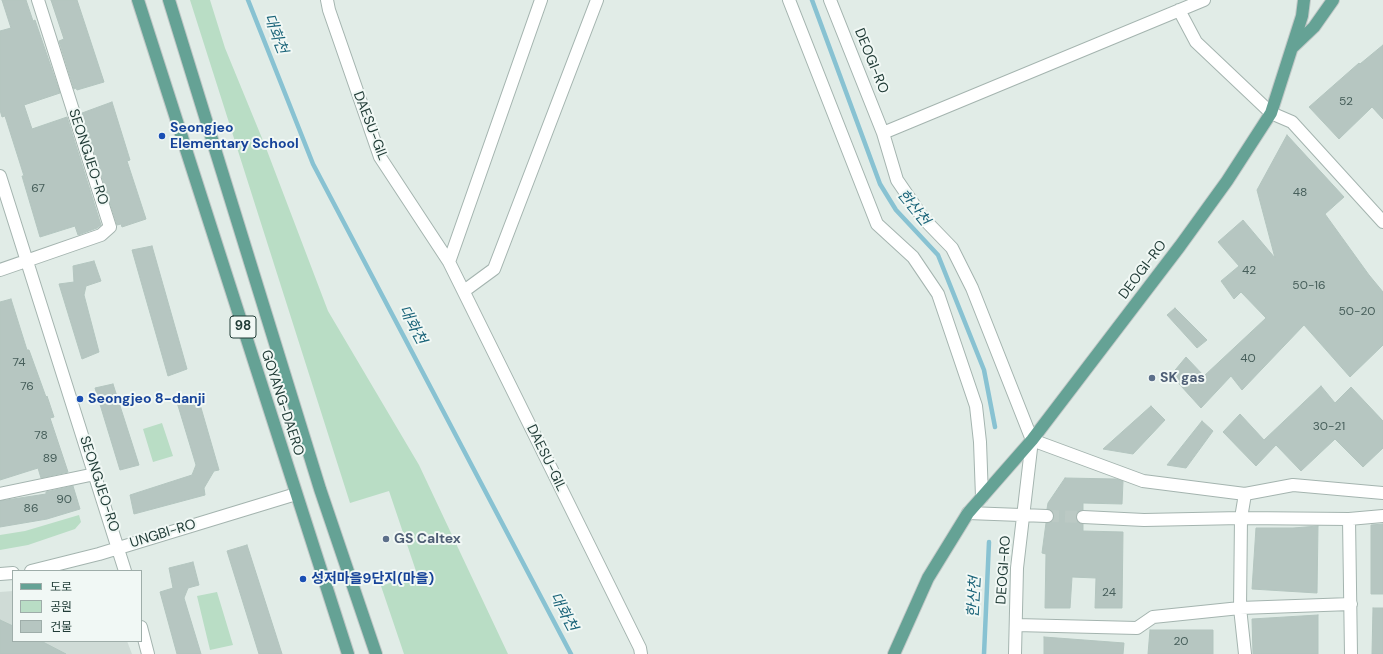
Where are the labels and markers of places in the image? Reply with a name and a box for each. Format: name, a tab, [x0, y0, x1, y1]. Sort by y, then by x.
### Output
place label: Seongjeo Elementary School	[170, 120, 299, 152]
marker: Seongjeo Elementary School	[157, 131, 167, 141]
place label: SK gas	[1160, 370, 1205, 386]
marker: SK gas	[1147, 373, 1157, 383]
place label: Seongjeo 8-danji	[88, 391, 205, 407]
marker: Seongjeo 8-danji	[75, 394, 85, 404]
place label: GS Caltex	[394, 531, 461, 547]
marker: GS Caltex	[381, 534, 391, 544]
place label: 성저마을9단지(마을)	[311, 571, 434, 587]
marker: 성저마을9단지(마을)	[298, 574, 308, 584]

